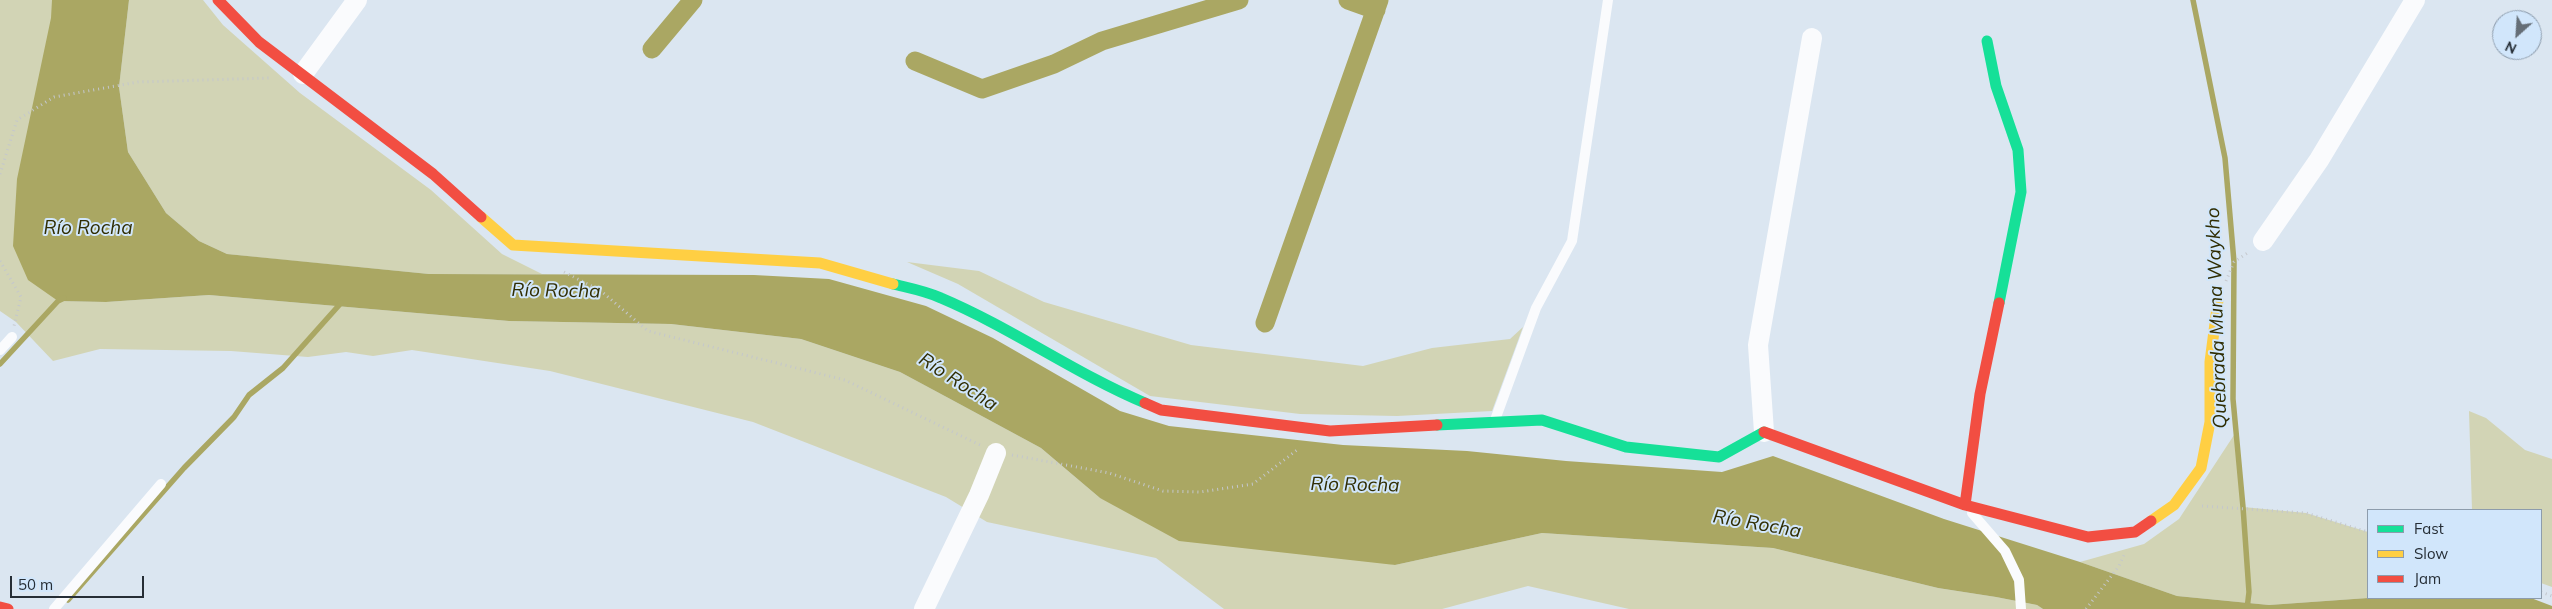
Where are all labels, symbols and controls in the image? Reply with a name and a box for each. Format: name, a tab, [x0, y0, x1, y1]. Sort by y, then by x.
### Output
north arrow	[2492, 10, 2542, 60]
text: N	[2502, 37, 2520, 58]
water label: Quebrada Muna Waykho	[2202, 207, 2232, 429]
water label: Río Rocha	[43, 217, 133, 239]
water label: Río Rocha	[511, 279, 601, 303]
water label: Río Rocha	[914, 348, 1002, 416]
water label: Río Rocha	[1310, 473, 1400, 497]
water label: Río Rocha	[1711, 505, 1803, 543]
legend	[2367, 509, 2542, 599]
text: Fast	[2414, 519, 2444, 538]
text: Slow	[2414, 544, 2448, 563]
scale bar	[12, 566, 146, 598]
text: Jam	[2414, 569, 2441, 588]
text: 50 m	[18, 575, 53, 594]

